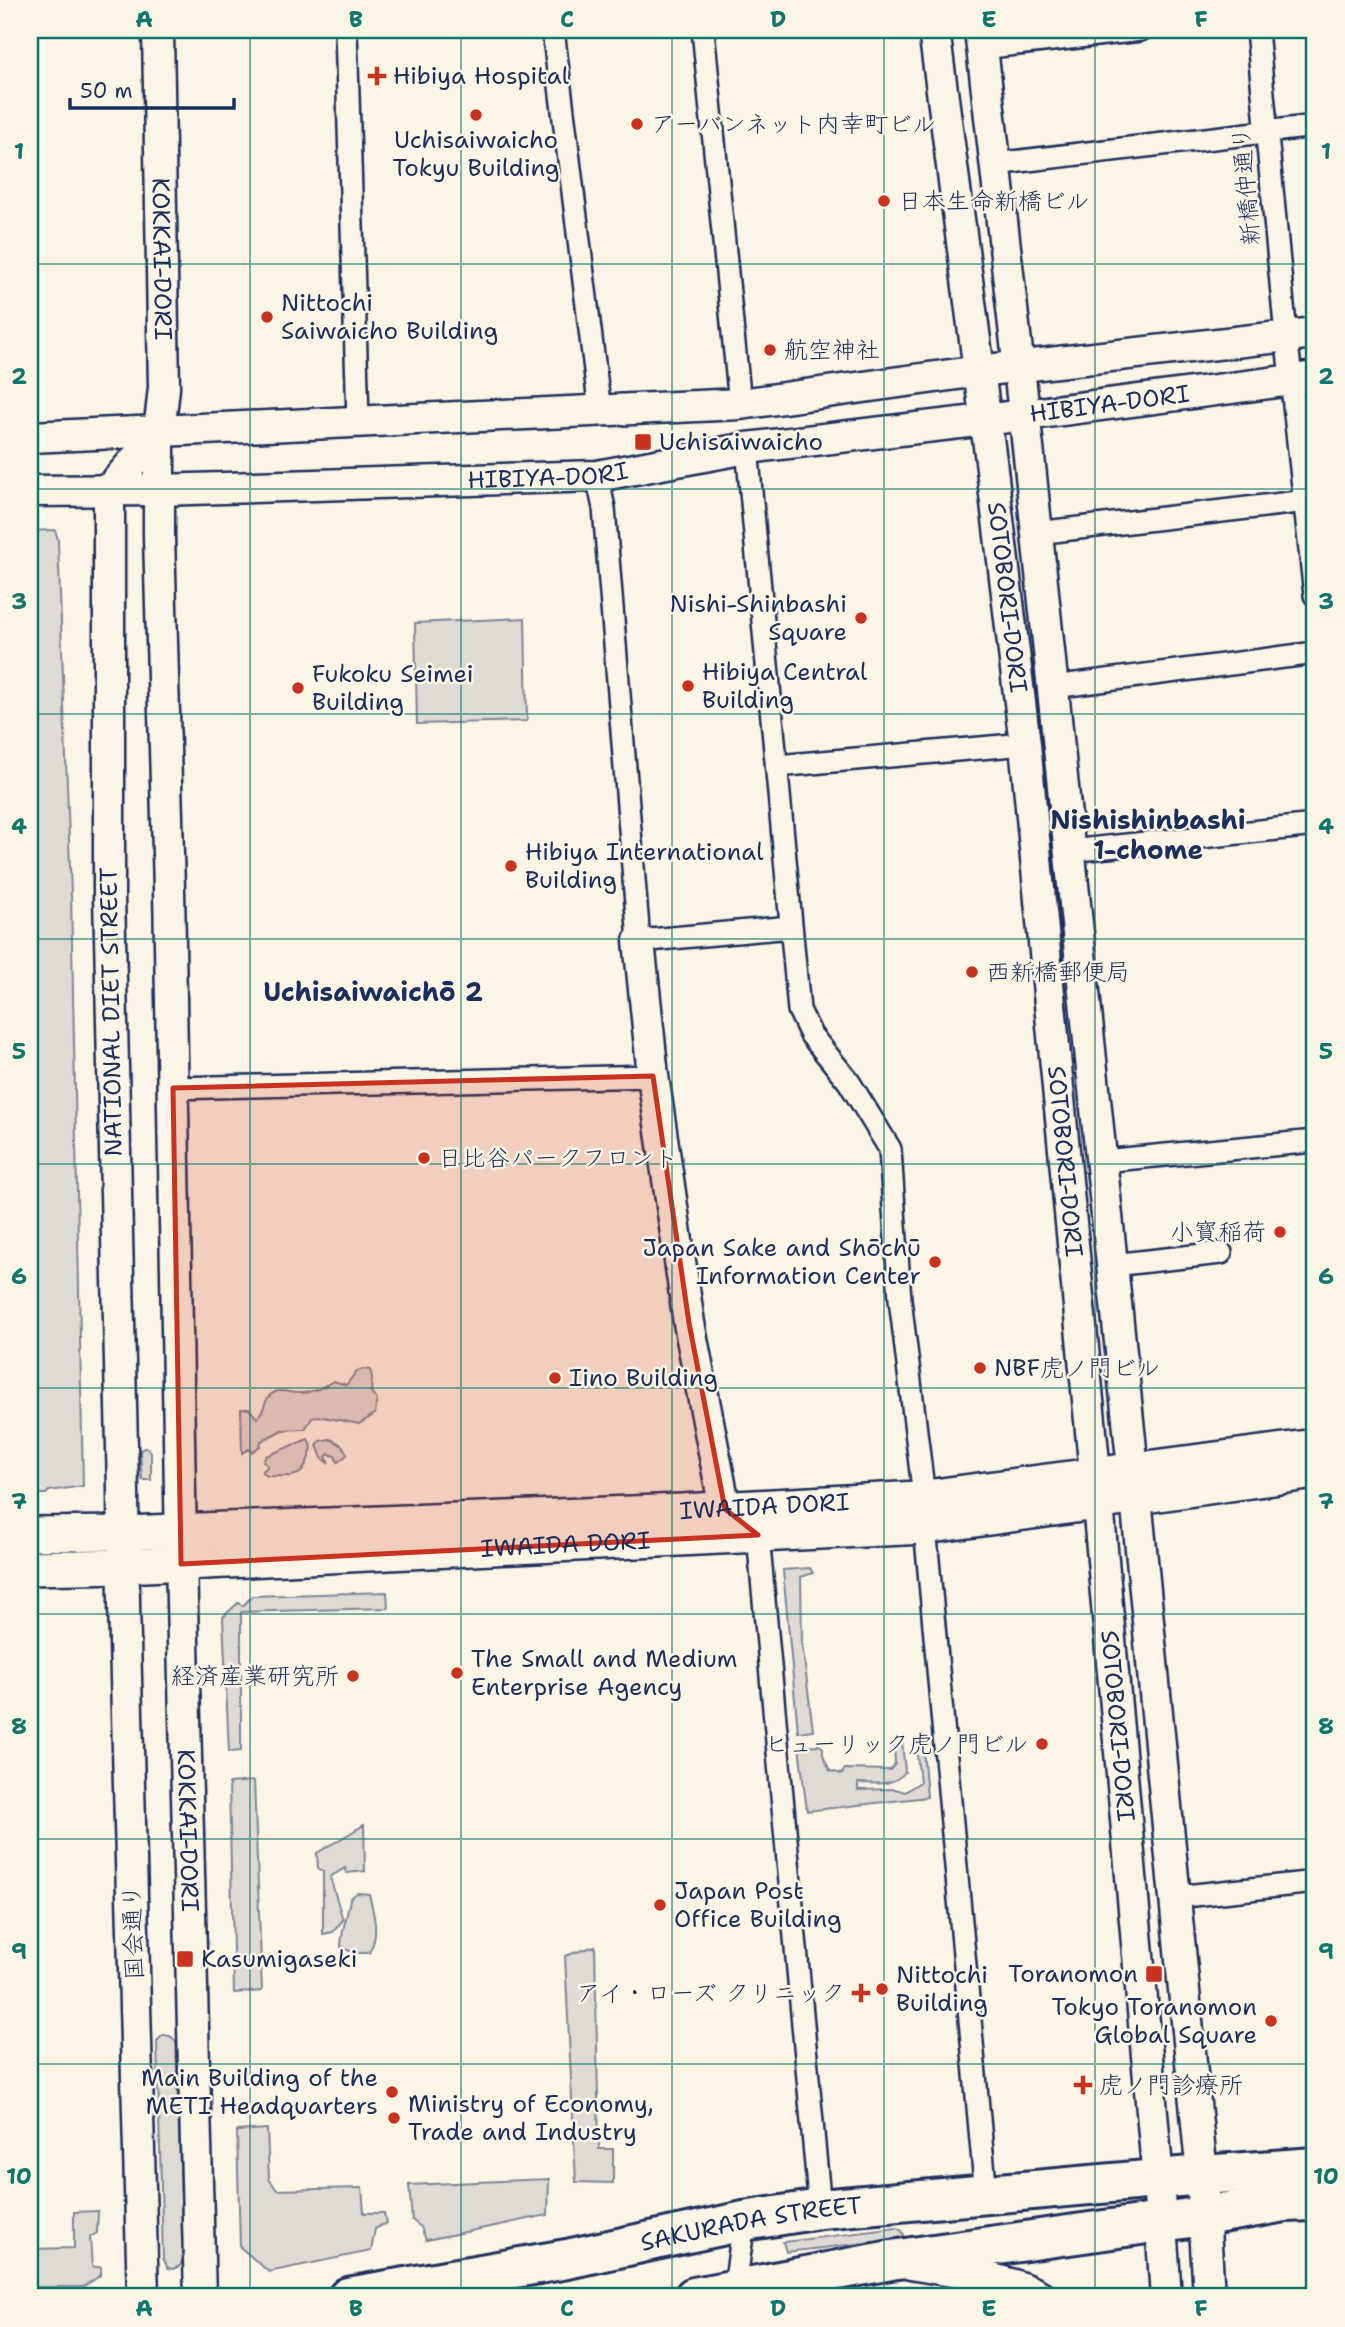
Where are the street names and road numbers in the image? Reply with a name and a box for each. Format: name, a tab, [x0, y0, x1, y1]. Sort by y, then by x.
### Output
street label: 新橋仲通り	[1225, 125, 1267, 247]
street label: KOKKAI-DORI	[144, 177, 179, 341]
street label: HIBIYA-DORI	[1028, 378, 1191, 430]
street label: HIBIYA-DORI	[467, 455, 631, 496]
street label: SOTOBORI-DORI	[980, 500, 1035, 694]
street label: NATIONAL DIET STREET	[92, 867, 130, 1157]
street label: SOTOBORI-DORI	[1040, 1064, 1090, 1258]
street label: IWAIDA DORI	[679, 1486, 850, 1527]
street label: IWAIDA DORI	[480, 1524, 651, 1565]
street label: SOTOBORI-DORI	[1093, 1629, 1142, 1823]
street label: KOKKAI-DORI	[170, 1749, 206, 1912]
street label: 国会通り	[115, 1883, 151, 1981]
street label: SAKURADA STREET	[637, 2189, 863, 2259]

